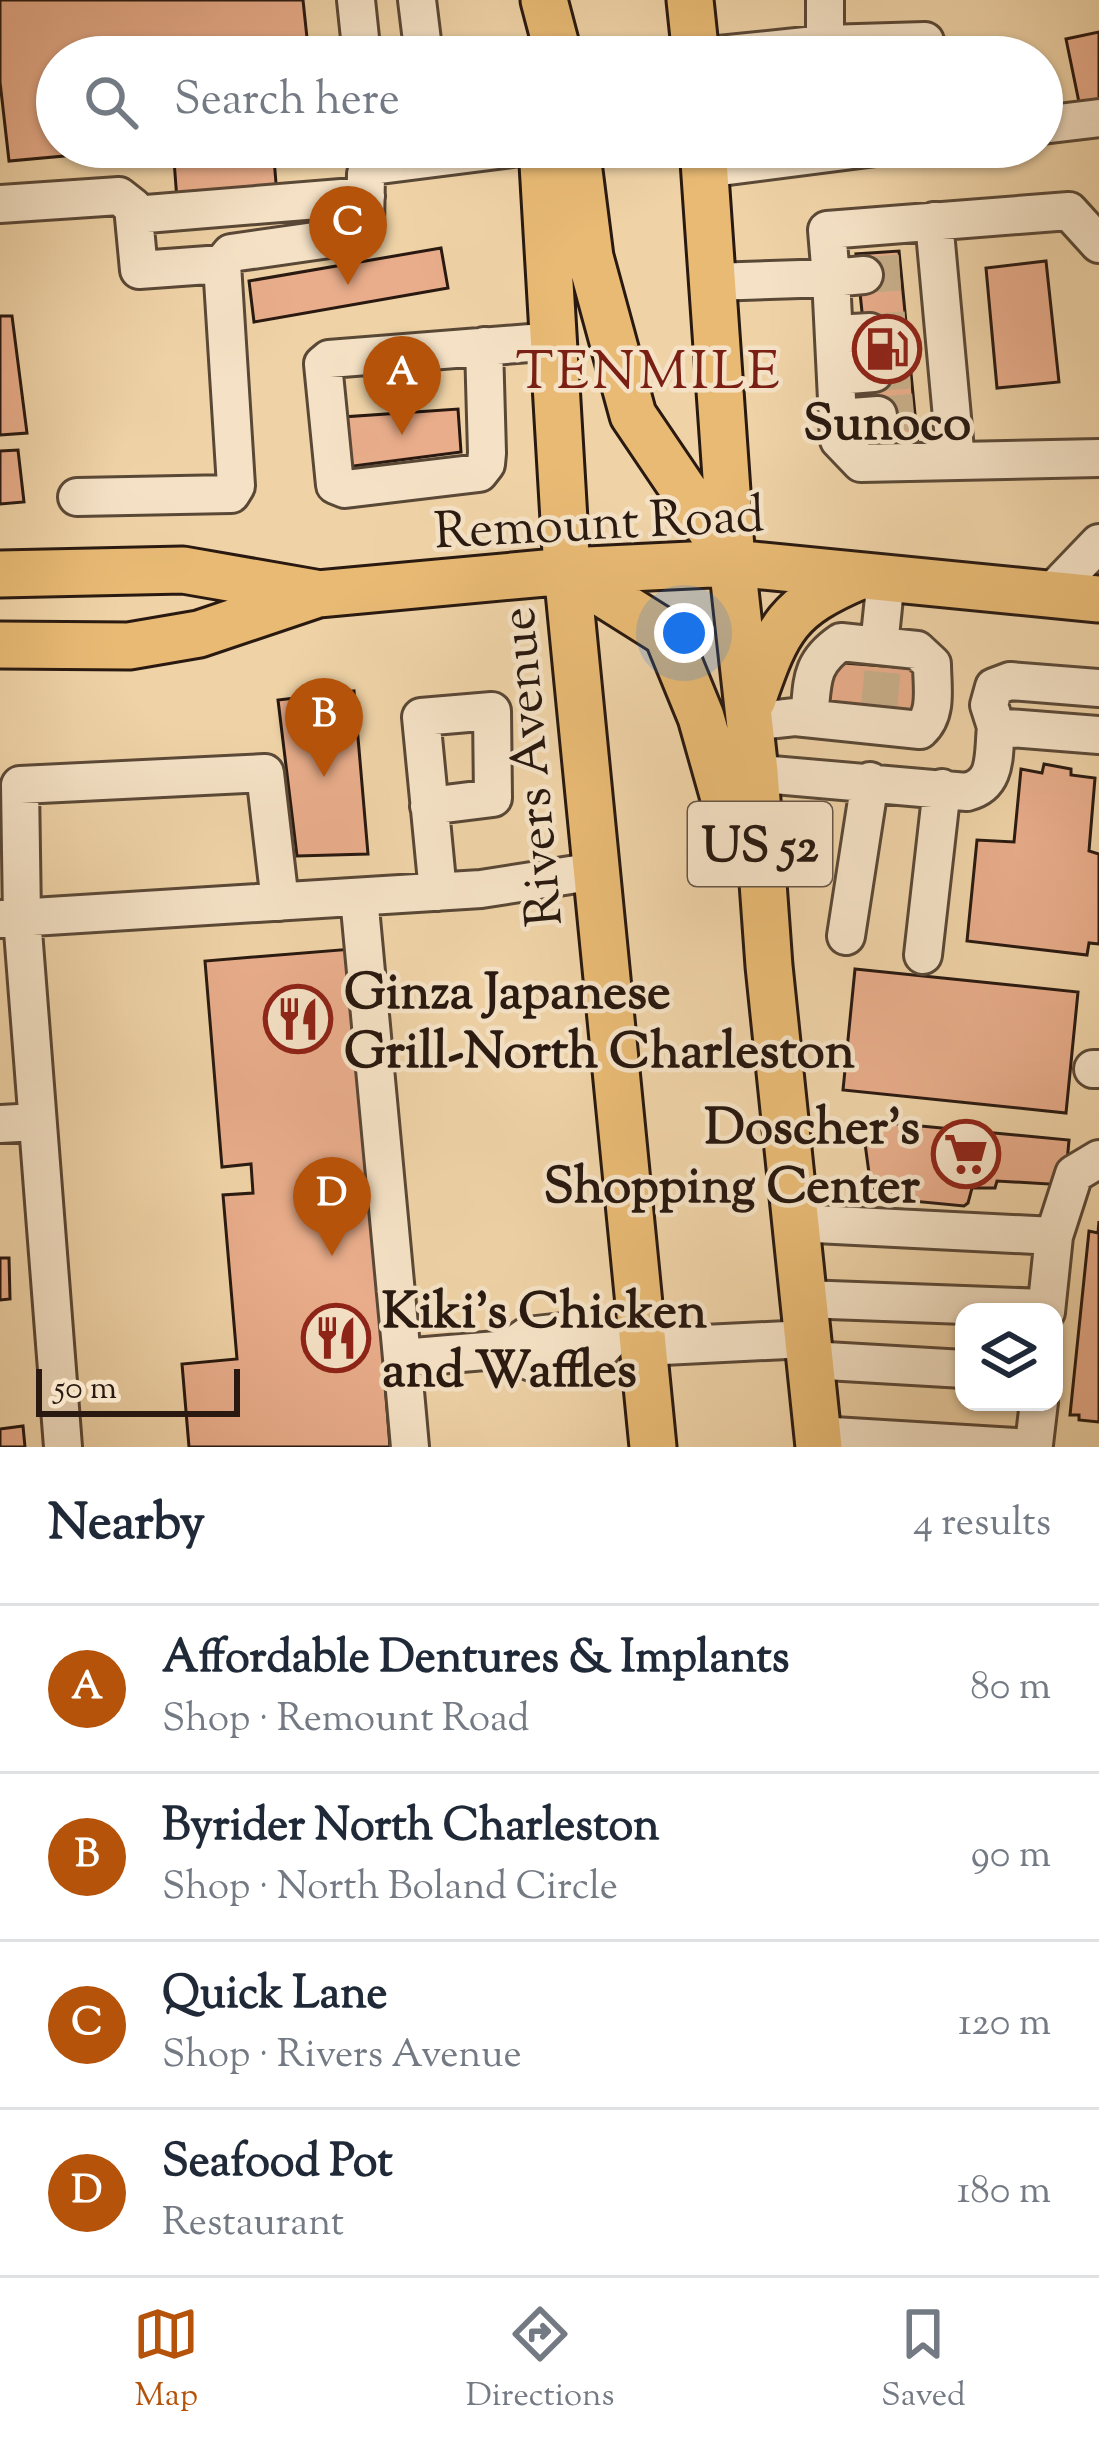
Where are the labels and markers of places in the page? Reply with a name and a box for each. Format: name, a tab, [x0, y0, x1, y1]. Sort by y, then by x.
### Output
pin: C	[309, 186, 387, 285]
fuel station icon: Sunoco	[852, 314, 922, 384]
pin: A	[363, 336, 441, 435]
place label: Sunoco	[803, 390, 971, 463]
pin: B	[285, 678, 363, 777]
place label: Ginza Japanese Grill-North Charleston	[344, 959, 855, 1091]
restaurant icon: Ginza Japanese Grill-North Charleston	[263, 984, 333, 1054]
place label: Doscher's Shopping Center	[543, 1094, 921, 1226]
supermarket icon: Doscher's Shopping Center	[931, 1119, 1001, 1189]
pin: D	[293, 1157, 371, 1256]
place label: Kiki's Chicken and Waffles	[382, 1278, 707, 1410]
restaurant icon: Kiki's Chicken and Waffles	[301, 1303, 371, 1373]

